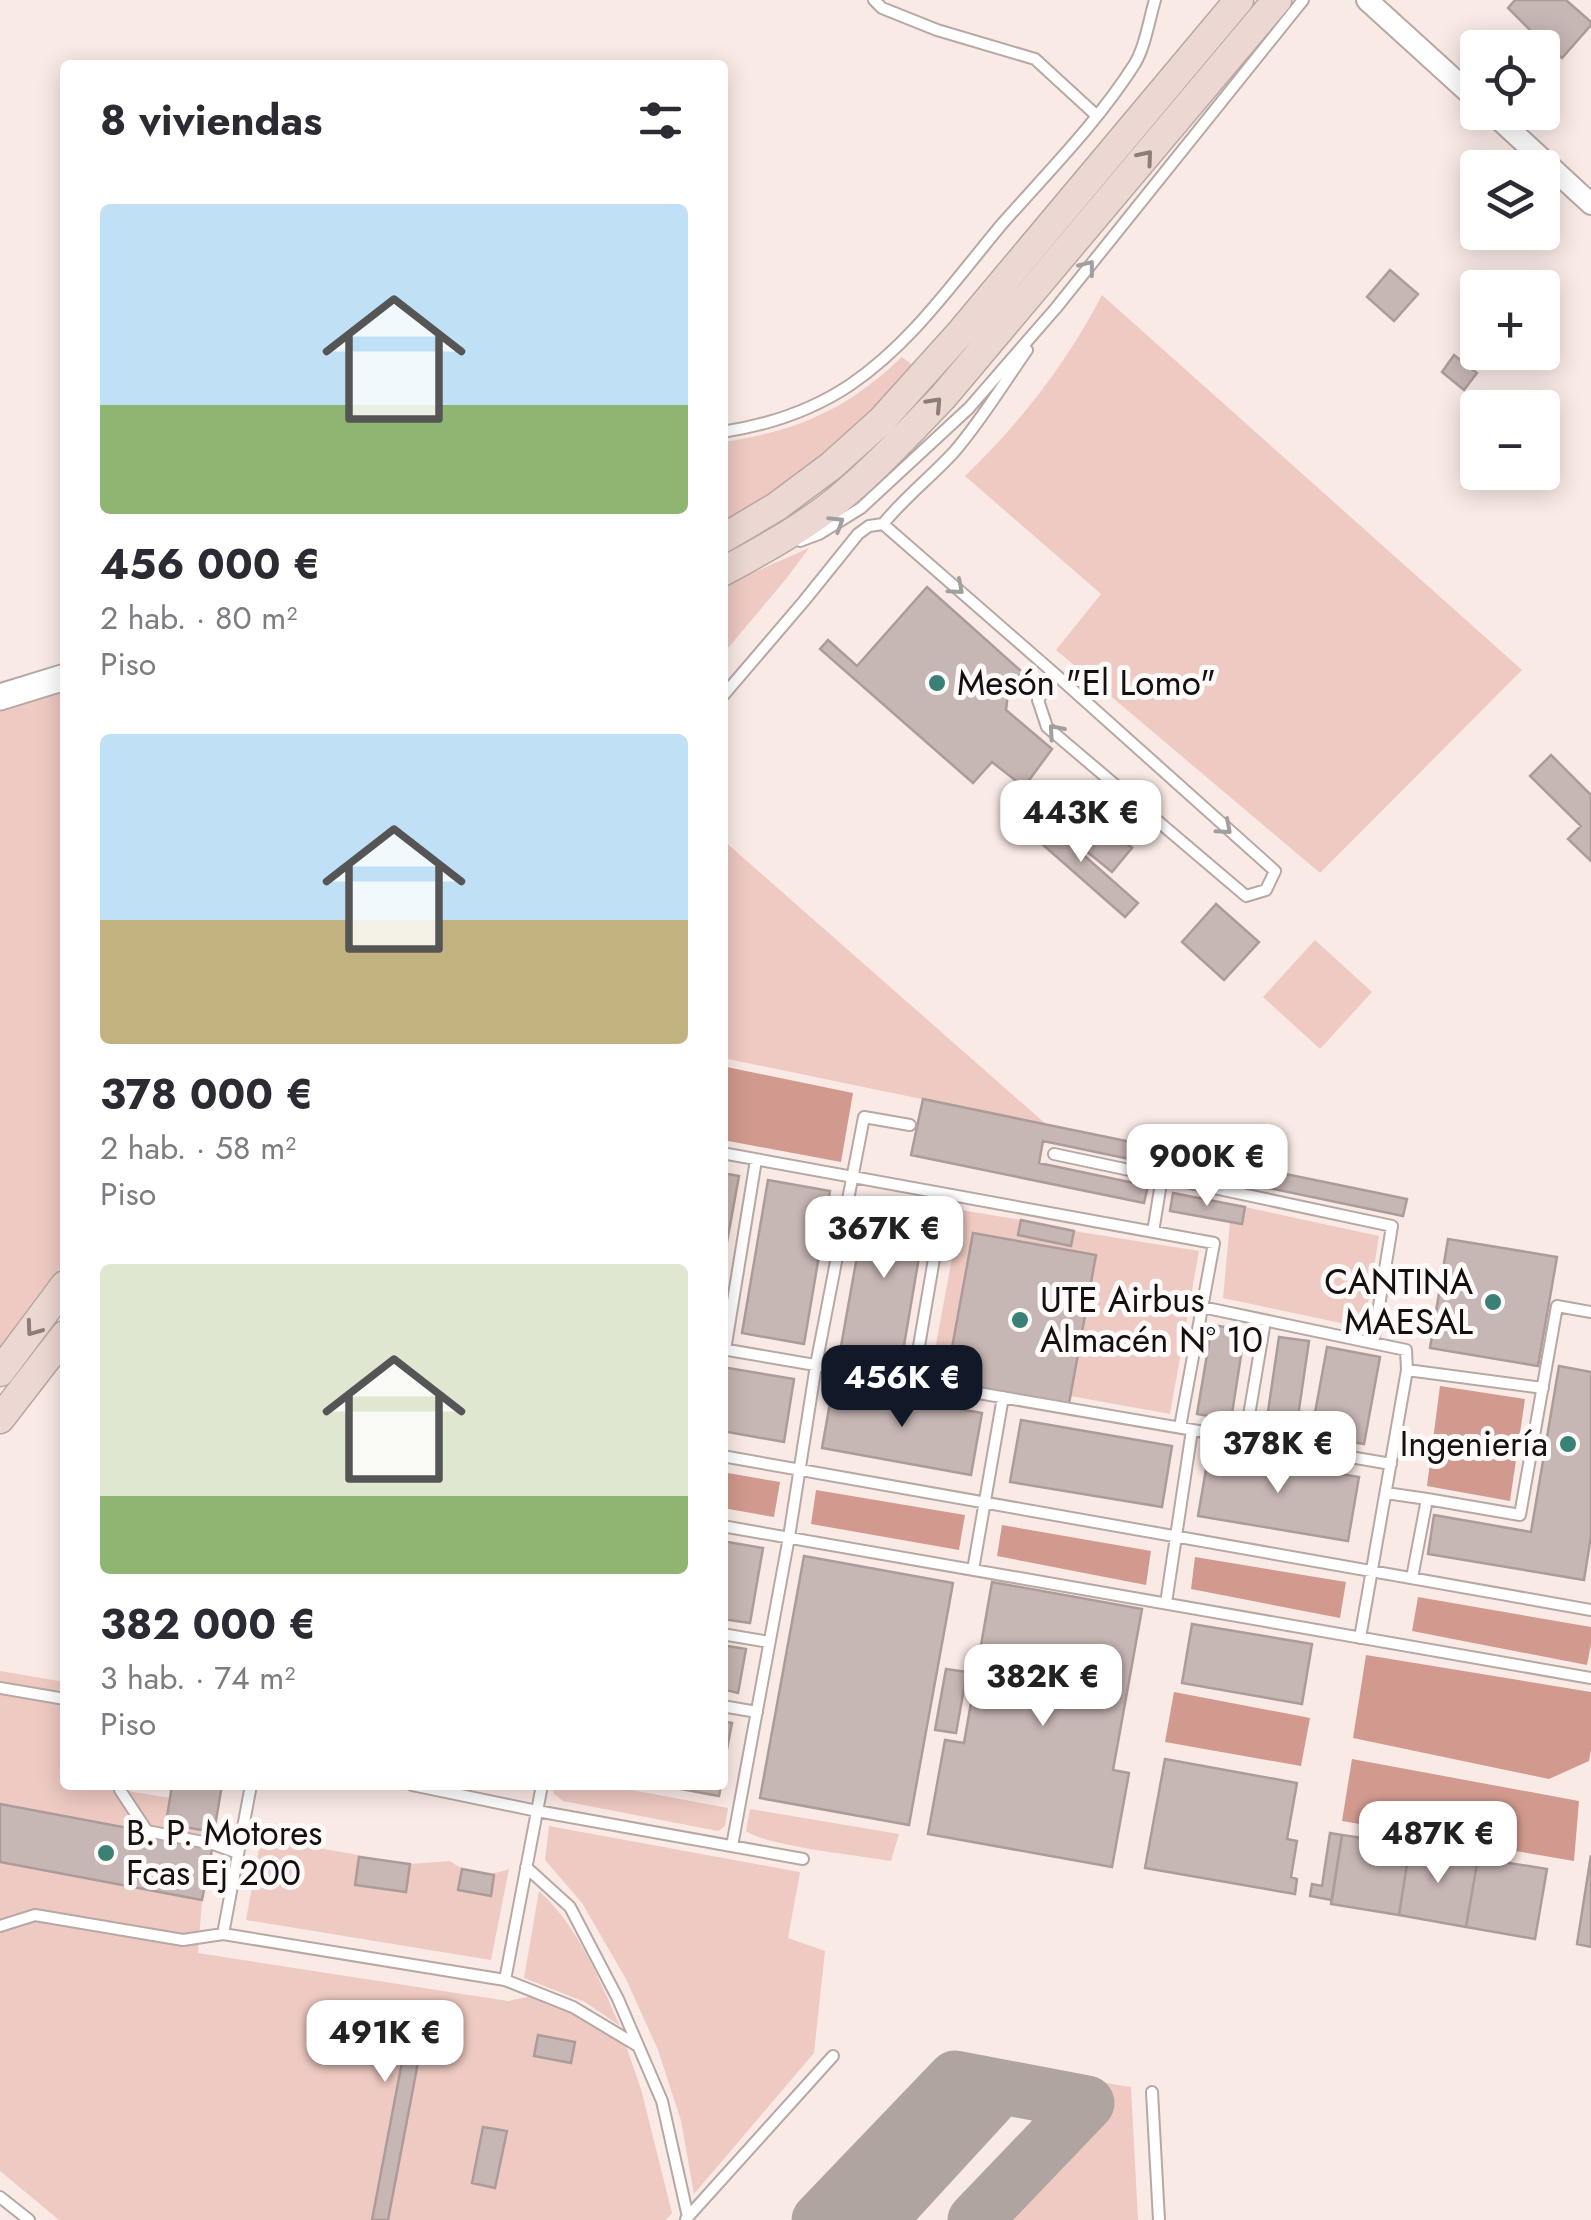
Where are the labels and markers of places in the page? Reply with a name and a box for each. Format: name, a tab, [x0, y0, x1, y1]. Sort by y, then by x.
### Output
place label: Mesón "El Lomo"	[957, 658, 1216, 708]
marker: Mesón "El Lomo"	[926, 672, 948, 694]
pin: 443K €	[1000, 780, 1162, 865]
pin: 900K €	[1126, 1124, 1288, 1209]
pin: 367K €	[803, 1196, 965, 1281]
place label: CANTINA MAESAL	[1324, 1257, 1473, 1347]
place label: UTE Airbus Almacén Nº 10	[1040, 1275, 1263, 1365]
marker: CANTINA MAESAL	[1482, 1291, 1504, 1313]
marker: UTE Airbus Almacén Nº 10	[1009, 1309, 1031, 1331]
pin: 456K €	[821, 1345, 983, 1430]
pin: 378K €	[1197, 1411, 1359, 1496]
place label: Ingeniería	[1400, 1419, 1548, 1469]
marker: Ingeniería	[1557, 1433, 1579, 1455]
pin: 382K €	[962, 1644, 1124, 1729]
pin: 487K €	[1357, 1801, 1519, 1886]
place label: B. P. Motores Fcas Ej 200	[126, 1808, 322, 1898]
marker: B. P. Motores Fcas Ej 200	[95, 1842, 117, 1864]
pin: 491K €	[304, 2000, 466, 2085]

